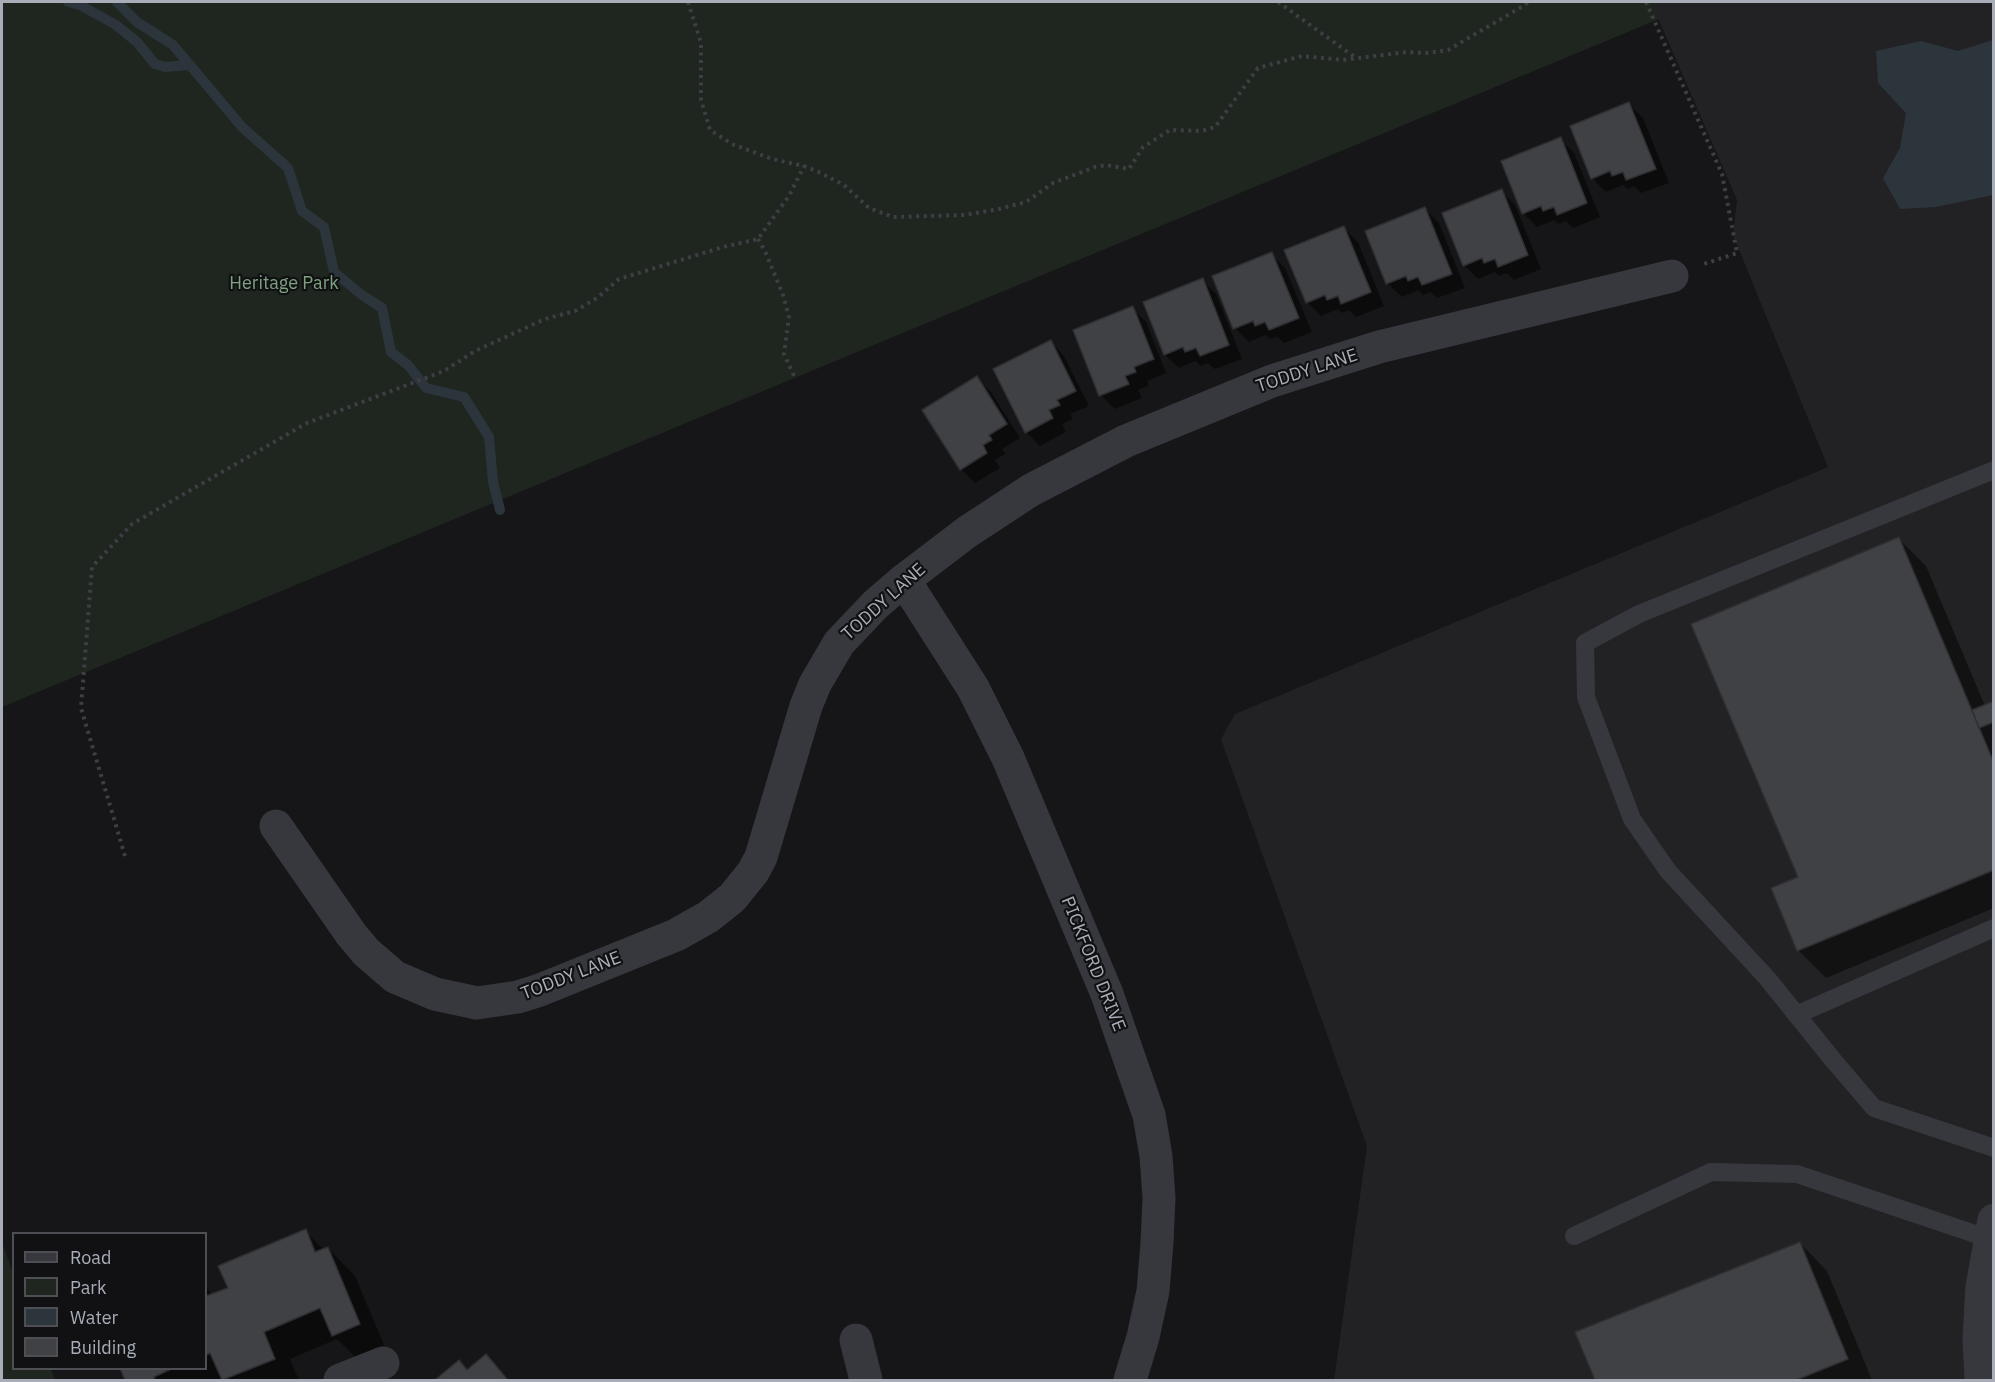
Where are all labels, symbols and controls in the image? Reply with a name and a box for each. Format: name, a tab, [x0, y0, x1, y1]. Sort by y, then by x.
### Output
park label: Heritage Park	[229, 273, 339, 295]
street label: TODDY LANE	[1254, 344, 1360, 398]
street label: TODDY LANE	[838, 559, 930, 645]
street label: PICKFORD DRIVE	[1056, 894, 1130, 1034]
street label: TODDY LANE	[518, 947, 624, 1005]
legend	[12, 1232, 207, 1370]
text: Road	[70, 1246, 111, 1269]
text: Park	[70, 1276, 106, 1299]
text: Water	[70, 1306, 118, 1329]
text: Building	[70, 1336, 136, 1359]

